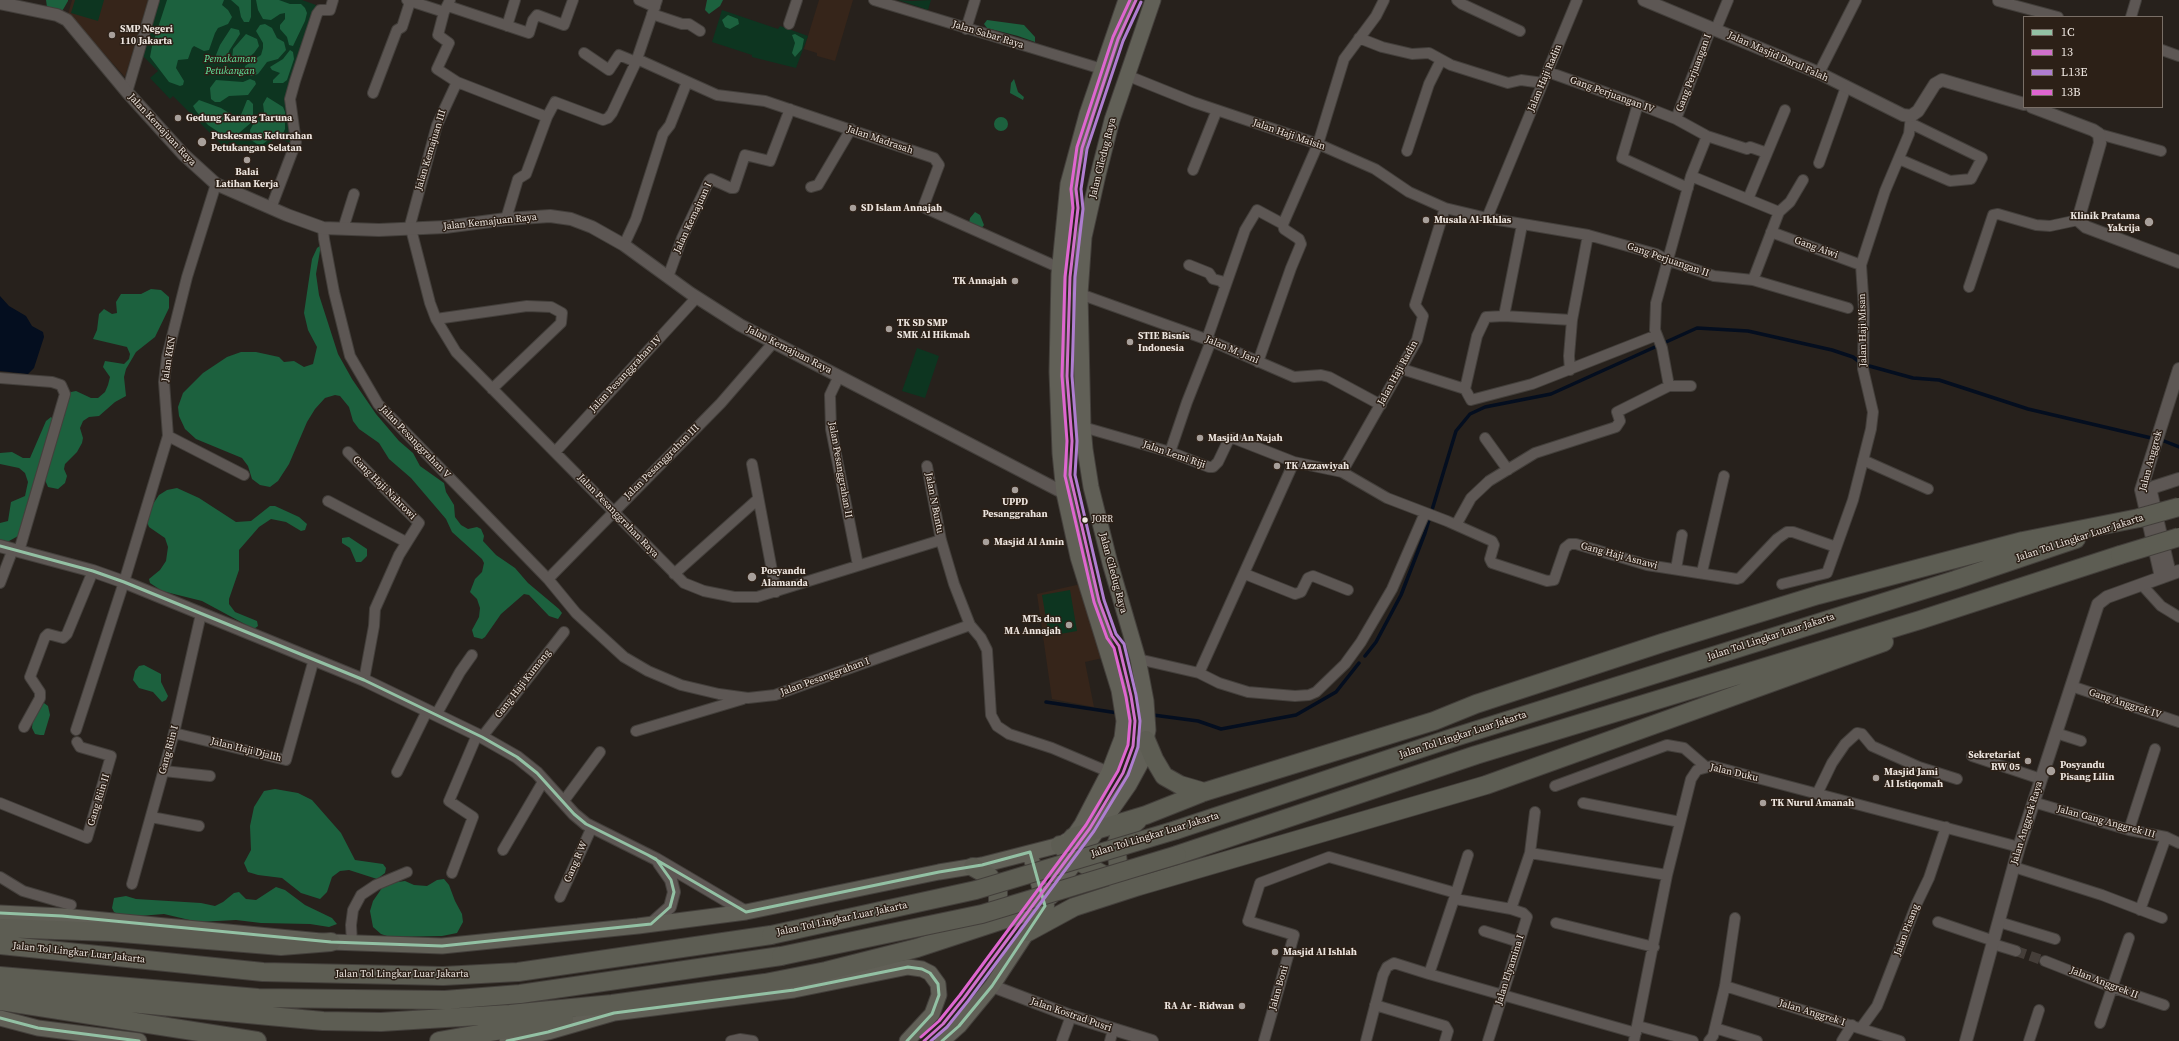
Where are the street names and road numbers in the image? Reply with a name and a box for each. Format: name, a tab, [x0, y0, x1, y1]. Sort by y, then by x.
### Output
street label: Jalan Sabar Raya	[951, 18, 1025, 52]
street label: Jalan Masjid Darul Falah	[1726, 29, 1830, 85]
street label: Gang Perjuangan I	[1674, 32, 1714, 114]
street label: Jalan Haji Radin	[1525, 42, 1565, 114]
street label: Gang Perjuangan IV	[1568, 74, 1656, 116]
street label: Jalan Kemajuan Raya	[126, 91, 198, 169]
street label: Jalan Kemajuan III	[413, 108, 449, 192]
street label: Jalan Ciledug Raya	[1087, 116, 1119, 200]
street label: Jalan Haji Maisin	[1251, 117, 1327, 153]
street label: Jalan Madrasah	[845, 123, 915, 157]
street label: Jalan Kemajuan I	[671, 181, 715, 255]
street label: Jalan Kemajuan Raya	[443, 211, 537, 233]
street label: Gang Aiwi	[1793, 235, 1839, 261]
street label: Gang Perjuangan II	[1625, 240, 1711, 280]
street label: Jalan Haji Misan	[1856, 293, 1870, 367]
street label: Jalan Kemajuan Raya	[744, 323, 834, 377]
street label: Jalan Pesanggrahan IV	[587, 333, 665, 415]
street label: Jalan M. Jani	[1204, 333, 1260, 367]
street label: Jalan KKN	[160, 336, 178, 382]
street label: Jalan Haji Radin	[1375, 339, 1421, 407]
street label: Jalan Pesanggrahan V	[377, 403, 453, 481]
street label: Jalan Pesanggrahan II	[826, 421, 854, 519]
street label: Jalan Pesanggrahan III	[622, 422, 702, 502]
street label: Jalan Anggrek	[2137, 429, 2165, 493]
street label: Jalan Lemi Riji	[1141, 439, 1207, 471]
street label: Gang Haji Nahrowi	[350, 454, 418, 522]
street label: Jalan Pesanggrahan Raya	[575, 472, 661, 560]
street label: Jalan N Buntu	[922, 472, 946, 534]
street label: Jalan Tol Lingkar Luar Jakarta	[2015, 512, 2145, 564]
street label: Jalan Ciledug Raya	[1097, 532, 1129, 614]
street label: Gang Haji Asnawi	[1579, 540, 1659, 572]
street label: Jalan Tol Lingkar Luar Jakarta	[1706, 611, 1836, 663]
street label: Gang Haji Kumang	[492, 647, 554, 721]
street label: Jalan Pesanggrahan I	[779, 655, 871, 699]
street label: Gang Anggrek IV	[2087, 687, 2163, 721]
street label: Jalan Tol Lingkar Luar Jakarta	[1398, 709, 1528, 761]
street label: Gang Riin I	[157, 724, 181, 776]
street label: Jalan Haji Djalih	[209, 735, 283, 765]
street label: Jalan Duku	[1709, 762, 1759, 784]
street label: Gang Riin II	[85, 773, 113, 827]
street label: Jalan Anggrek Raya	[2009, 780, 2045, 866]
street label: Jalan Gang Anggrek III	[2056, 803, 2156, 841]
street label: Jalan Tol Lingkar Luar Jakarta	[1090, 810, 1220, 860]
street label: Gang R W	[562, 840, 590, 884]
street label: Jalan Tol Lingkar Luar Jakarta	[776, 899, 908, 939]
street label: Jalan Pisang	[1892, 902, 1922, 958]
street label: Jalan Elyamina I	[1493, 933, 1527, 1007]
street label: Jalan Tol Lingkar Luar Jakarta	[12, 940, 146, 966]
street label: Jalan Boni	[1267, 964, 1291, 1012]
street label: Jalan Anggrek II	[2068, 964, 2140, 1002]
street label: Jalan Tol Lingkar Luar Jakarta	[335, 968, 469, 980]
street label: Jalan Kostrad Pusri	[1029, 996, 1113, 1034]
street label: Jalan Anggrek I	[1778, 997, 1846, 1029]

